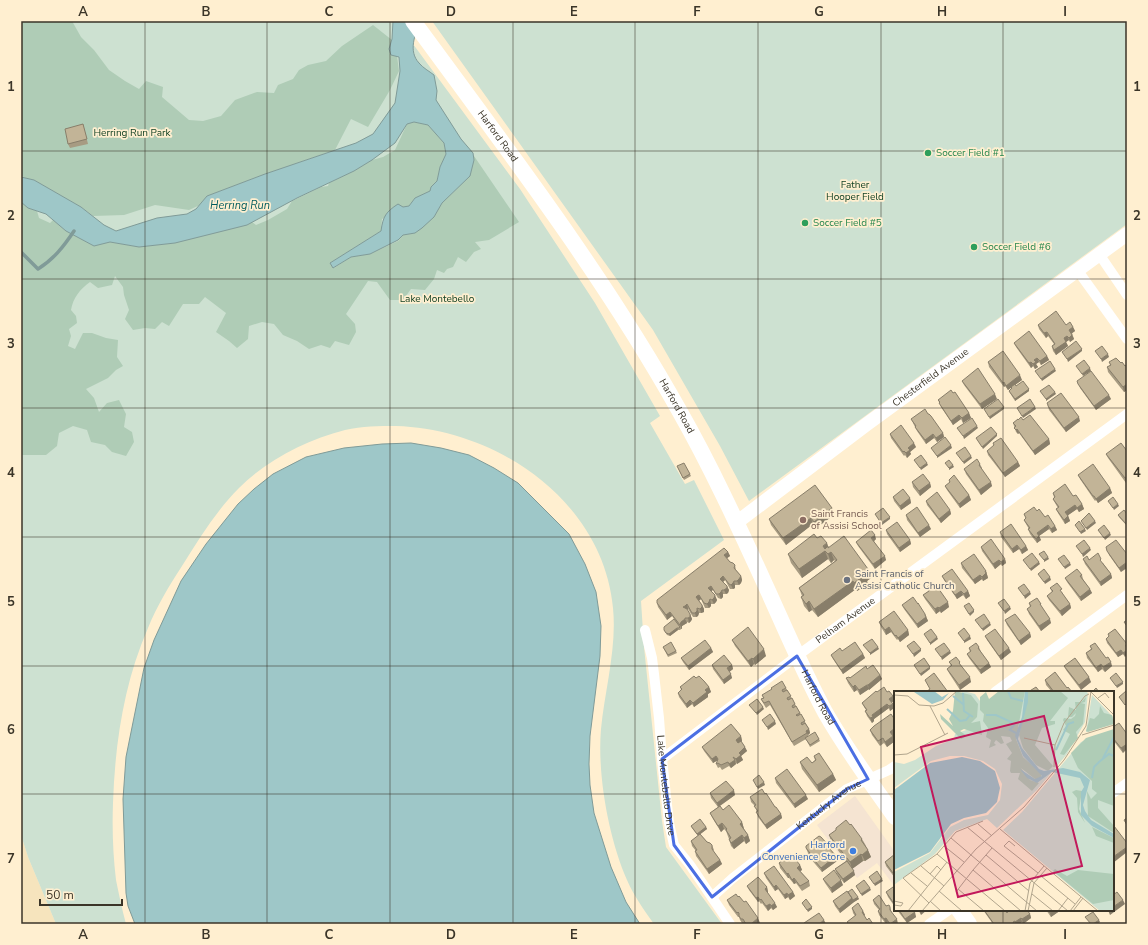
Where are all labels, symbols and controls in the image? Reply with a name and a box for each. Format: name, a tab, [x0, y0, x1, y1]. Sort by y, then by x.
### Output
text: A	[78, 3, 88, 21]
text: B	[202, 3, 211, 21]
text: C	[325, 3, 334, 21]
text: D	[446, 3, 456, 21]
text: E	[570, 3, 578, 21]
text: F	[693, 3, 701, 21]
text: G	[814, 3, 824, 21]
text: H	[937, 3, 947, 21]
text: I	[1063, 3, 1067, 21]
text: 1	[7, 78, 15, 96]
text: 1	[1133, 78, 1141, 96]
street label: Harford Road	[474, 108, 521, 165]
park label: Herring Run Park	[93, 126, 172, 140]
place label: Soccer Field #1	[936, 146, 1005, 160]
marker: Soccer Field #1	[923, 148, 933, 158]
park label: Father Hooper Field	[826, 178, 884, 204]
water label: Herring Run	[210, 198, 270, 213]
text: 2	[7, 207, 15, 225]
text: 2	[1133, 207, 1141, 225]
place label: Soccer Field #5	[813, 216, 882, 230]
marker: Soccer Field #5	[800, 218, 810, 228]
place label: Soccer Field #6	[982, 240, 1051, 254]
marker: Soccer Field #6	[969, 242, 979, 252]
park label: Lake Montebello	[400, 292, 475, 306]
text: 3	[7, 335, 15, 353]
text: 3	[1133, 335, 1141, 353]
street label: Chesterfield Avenue	[890, 345, 972, 410]
street label: Harford Road	[655, 376, 698, 436]
text: 4	[7, 464, 15, 482]
text: 4	[1133, 464, 1141, 482]
place label: Saint Francis of Assisi School	[811, 507, 882, 533]
marker: Saint Francis of Assisi School	[798, 515, 808, 525]
place label: Saint Francis of Assisi Catholic Church	[855, 567, 955, 593]
marker: Saint Francis of Assisi Catholic Church	[842, 575, 852, 585]
text: 5	[7, 593, 15, 611]
text: 5	[1133, 593, 1141, 611]
street label: Pelham Avenue	[813, 594, 878, 647]
street label: Harford Road	[798, 667, 838, 728]
inset map	[894, 691, 1114, 911]
text: 6	[7, 721, 15, 739]
text: 6	[1133, 721, 1141, 739]
street label: Lake Montebello Drive	[653, 735, 679, 837]
street label: Kentucky Avenue	[793, 777, 863, 833]
place label: Harford Convenience Store	[762, 838, 845, 864]
marker: Harford Convenience Store	[848, 846, 858, 856]
text: 7	[7, 850, 15, 868]
text: 7	[1133, 850, 1141, 868]
scale bar	[40, 881, 122, 907]
text: 50 m	[46, 887, 74, 903]
text: A	[78, 926, 88, 944]
text: B	[202, 926, 211, 944]
text: C	[325, 926, 334, 944]
text: D	[446, 926, 456, 944]
text: E	[570, 926, 578, 944]
text: F	[693, 926, 701, 944]
text: G	[814, 926, 824, 944]
text: H	[937, 926, 947, 944]
text: I	[1063, 926, 1067, 944]

